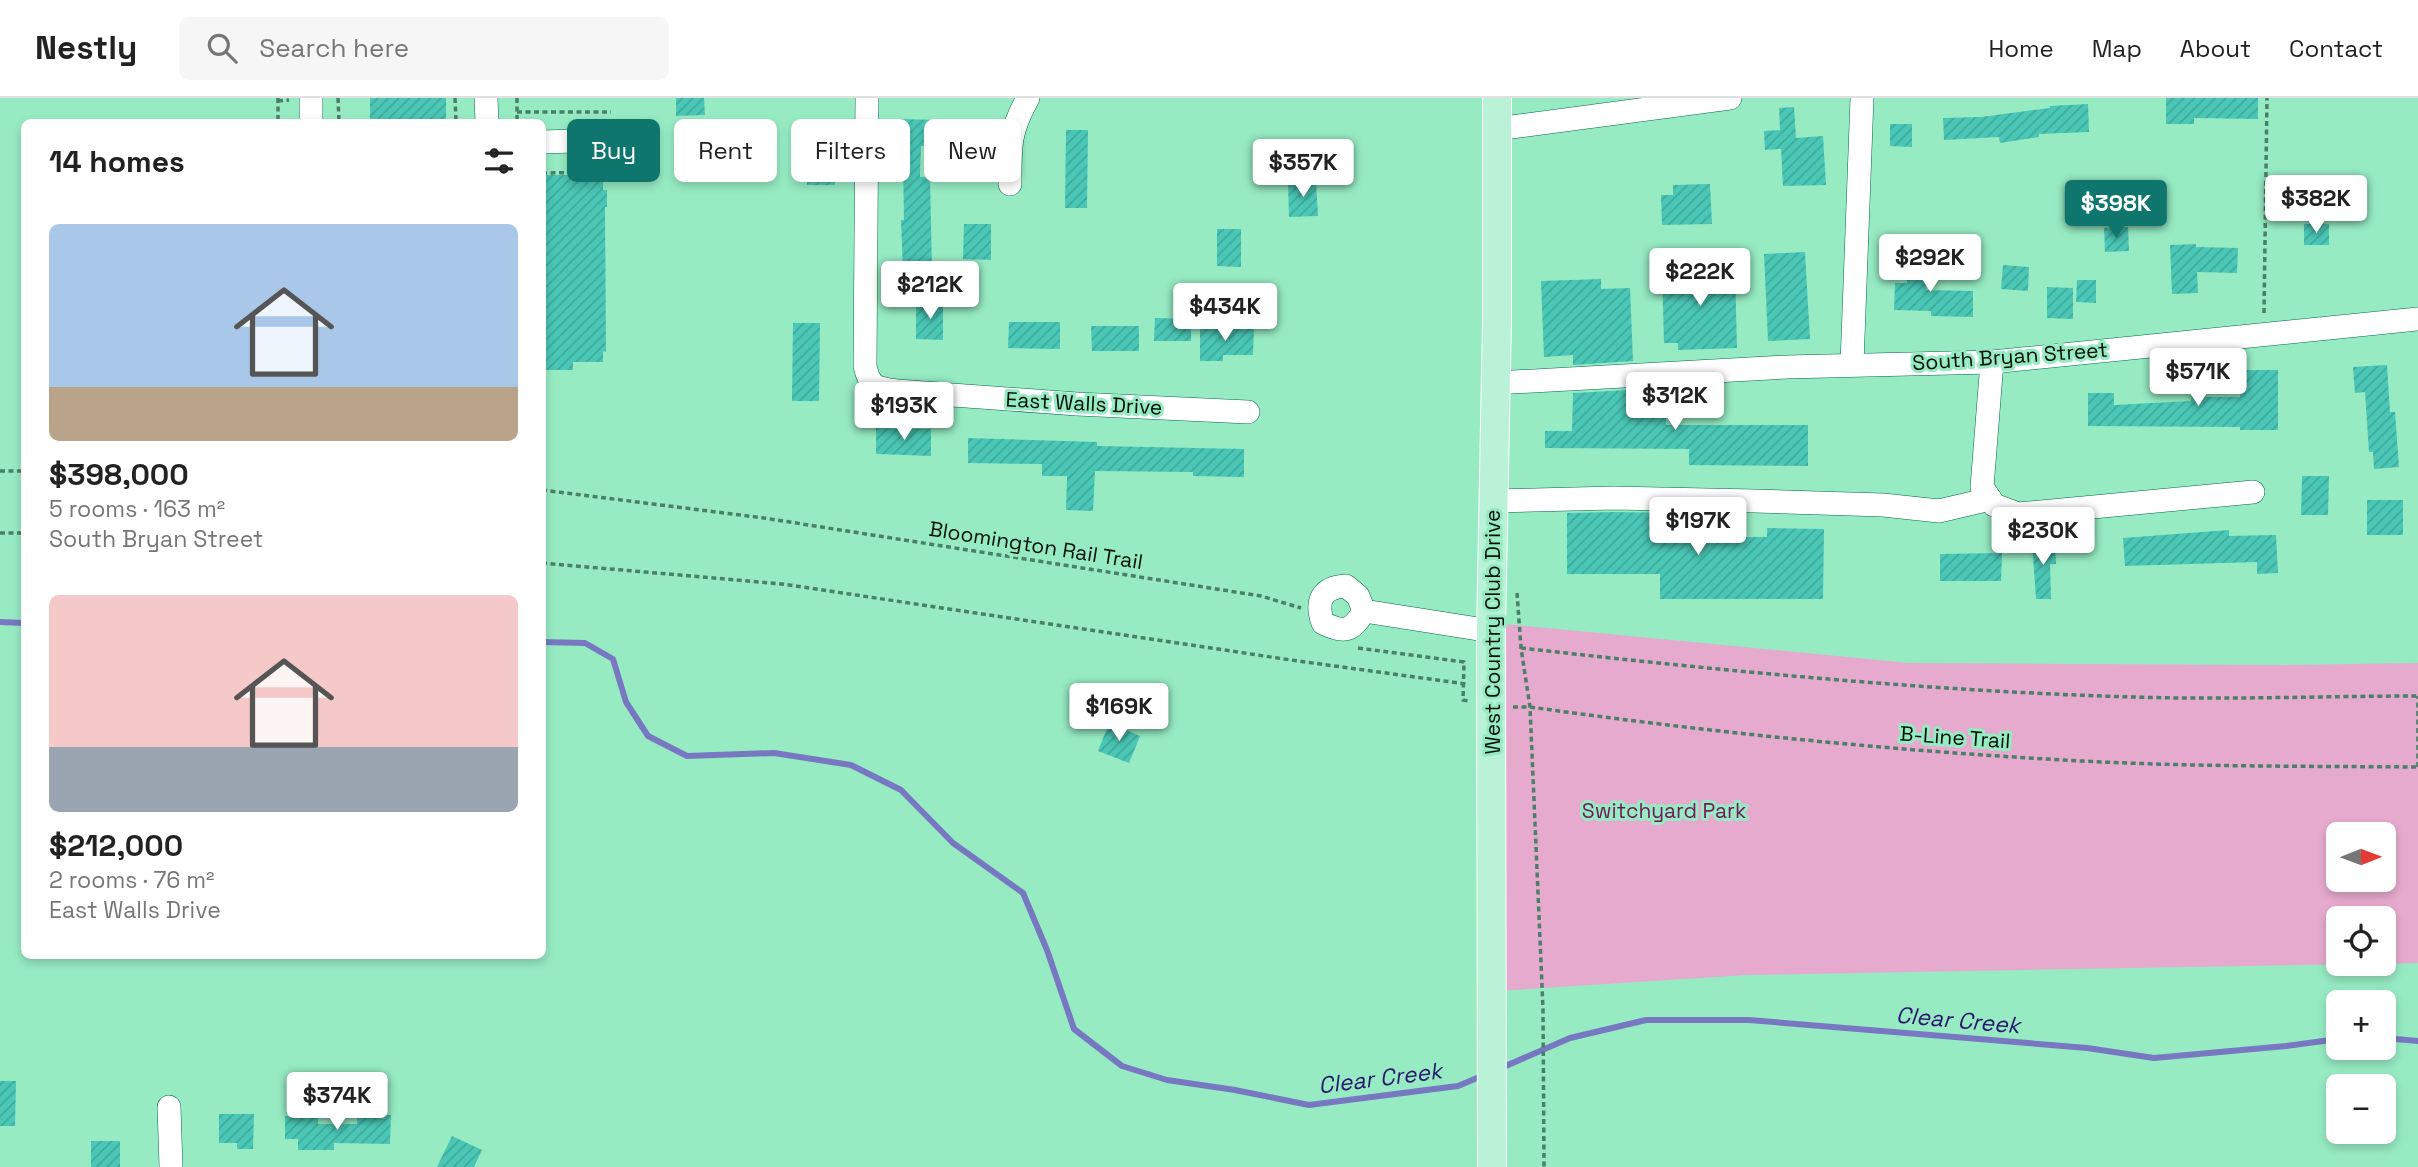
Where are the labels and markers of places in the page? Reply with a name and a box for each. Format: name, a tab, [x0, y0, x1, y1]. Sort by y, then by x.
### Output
pin: $357K	[1254, 140, 1352, 199]
pin: $382K	[2267, 176, 2365, 235]
pin: $398K	[2067, 180, 2165, 240]
pin: $292K	[1881, 234, 1979, 294]
pin: $222K	[1651, 248, 1749, 308]
pin: $212K	[881, 262, 979, 321]
pin: $434K	[1176, 284, 1274, 343]
pin: $571K	[2149, 348, 2247, 408]
pin: $312K	[1626, 372, 1724, 432]
pin: $193K	[855, 382, 953, 442]
pin: $197K	[1649, 498, 1747, 557]
pin: $230K	[1994, 508, 2092, 567]
pin: $169K	[1070, 684, 1168, 743]
pin: $374K	[288, 1072, 386, 1132]

